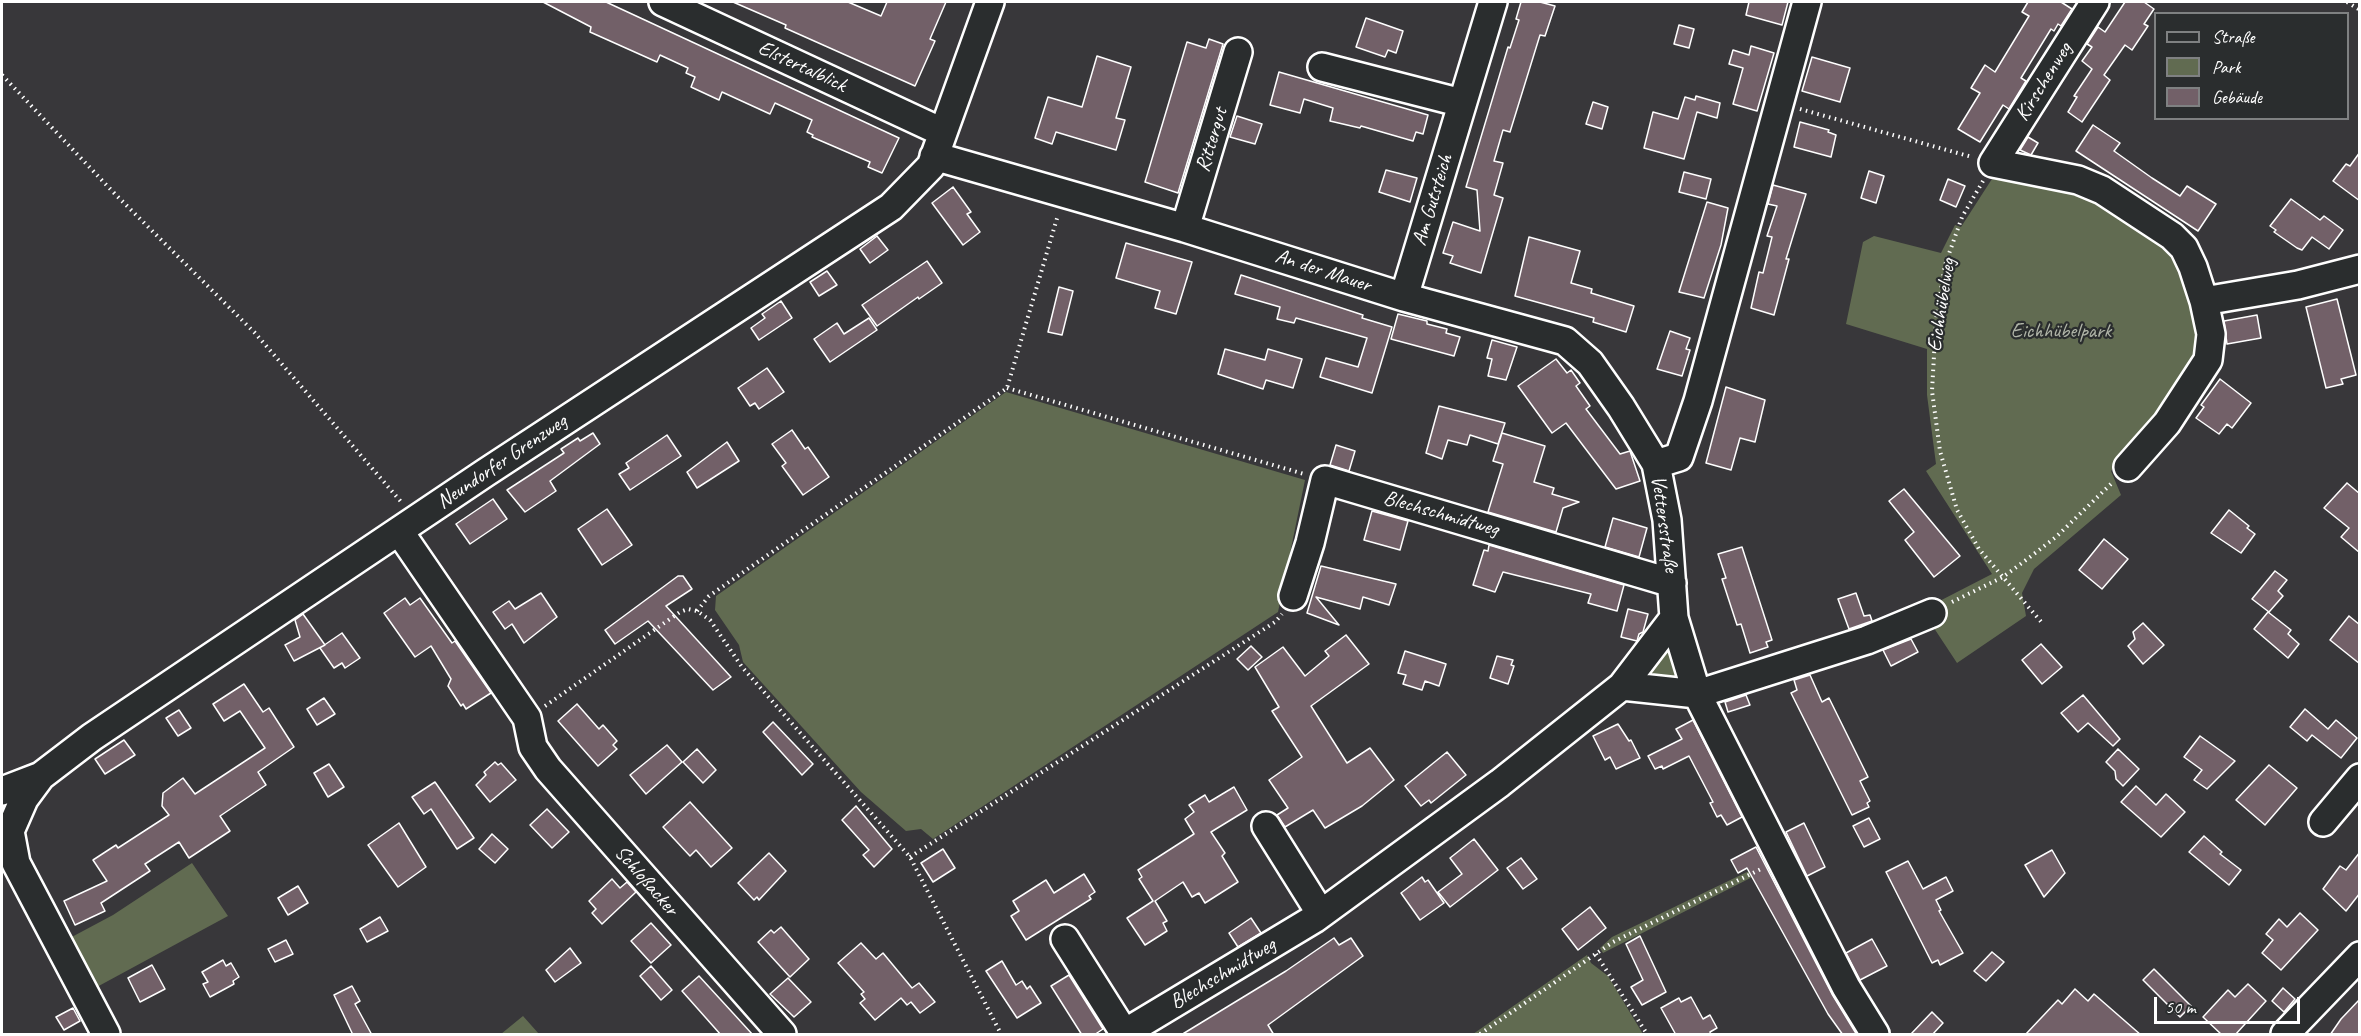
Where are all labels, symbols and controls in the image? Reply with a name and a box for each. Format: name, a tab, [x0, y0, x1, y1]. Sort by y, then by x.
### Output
legend	[2154, 12, 2349, 120]
text: Straße	[2212, 26, 2254, 48]
street label: Elstertalblick	[754, 36, 850, 98]
street label: Kirschenweg	[2010, 38, 2078, 126]
text: Park	[2212, 56, 2241, 78]
text: Gebäude	[2212, 86, 2262, 108]
street label: Rittergut	[1190, 105, 1234, 175]
street label: Am Gutsteich	[1407, 151, 1459, 249]
street label: An der Mauer	[1272, 244, 1374, 298]
street label: Eichhübelweg	[1922, 257, 1962, 353]
park label: Eichhübelpark	[2011, 318, 2111, 344]
street label: Neundorfer Grenzweg	[432, 409, 572, 515]
street label: Vettersstraße	[1645, 474, 1683, 574]
street label: Blechschmidtweg	[1381, 486, 1501, 542]
street label: Schloßacker	[609, 841, 683, 921]
street label: Blechschmidtweg	[1166, 933, 1280, 1015]
scale bar	[2157, 985, 2302, 1023]
text: 50 m	[2165, 996, 2196, 1018]

